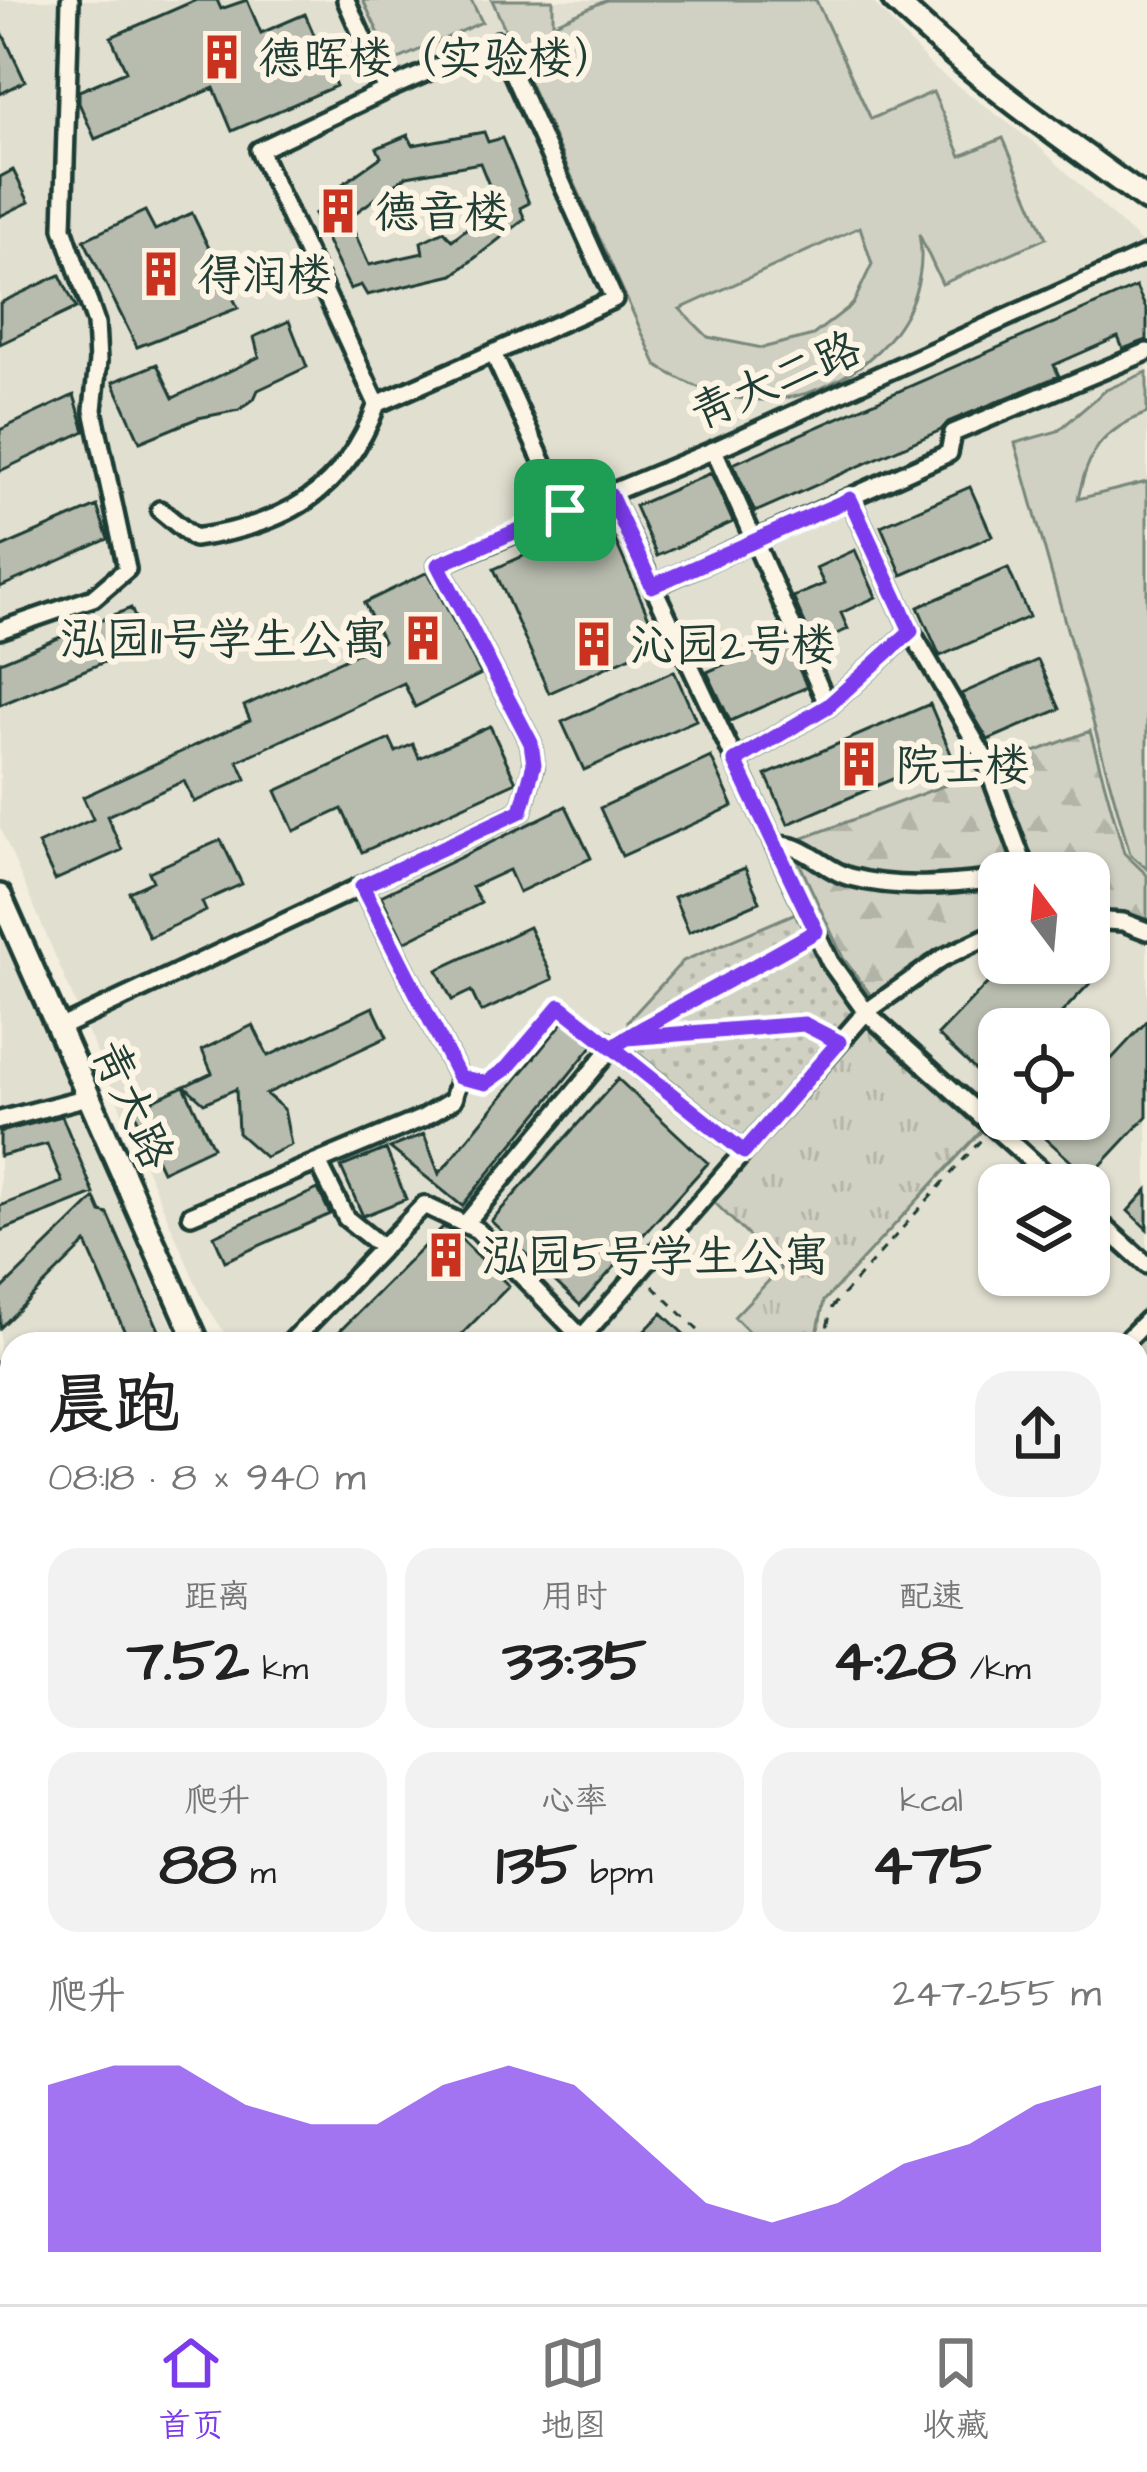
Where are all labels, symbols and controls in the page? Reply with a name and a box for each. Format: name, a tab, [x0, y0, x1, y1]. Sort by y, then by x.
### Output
place label: 德晖楼（实验楼）	[258, 29, 618, 91]
building icon: 德晖楼（实验楼）	[197, 32, 247, 82]
place label: 德音楼	[374, 183, 509, 245]
building icon: 德音楼	[313, 186, 363, 236]
place label: 得润楼	[197, 246, 332, 308]
building icon: 得润楼	[136, 249, 186, 299]
street label: 青大二路	[681, 318, 871, 445]
pin	[514, 459, 616, 561]
icon: arrive	[532, 477, 598, 543]
place label: 泓园11号学生公寓	[60, 610, 387, 672]
building icon: 泓园11号学生公寓	[398, 613, 448, 663]
place label: 沁园2号楼	[630, 616, 836, 678]
building icon: 沁园2号楼	[569, 619, 619, 669]
place label: 院士楼	[895, 736, 1030, 798]
building icon: 院士楼	[834, 739, 884, 789]
north arrow	[978, 852, 1110, 984]
map controls	[978, 852, 1110, 1296]
button: locate	[978, 1008, 1110, 1140]
street label: 青大路	[75, 1031, 187, 1180]
button: layers	[978, 1164, 1110, 1296]
place label: 泓园5号学生公寓	[482, 1227, 829, 1289]
building icon: 泓园5号学生公寓	[421, 1230, 471, 1280]
text: 晨跑	[48, 1361, 180, 1453]
button: share	[975, 1371, 1101, 1497]
text: 08:18 · 8 × 940 m	[48, 1452, 366, 1506]
text: 距离	[185, 1574, 251, 1620]
text: 用时	[542, 1574, 608, 1620]
text: 配速	[899, 1574, 965, 1620]
text: 7.52	[127, 1620, 249, 1703]
text: 33:35	[502, 1620, 647, 1703]
text: 4:28	[832, 1620, 956, 1703]
text: km	[249, 1646, 308, 1692]
text: /km	[956, 1646, 1031, 1692]
text: 爬升	[185, 1778, 251, 1824]
text: 心率	[542, 1778, 608, 1824]
text: kcal	[900, 1778, 963, 1824]
text: 88	[159, 1824, 237, 1907]
text: 135	[496, 1824, 577, 1907]
text: 475	[871, 1824, 992, 1907]
text: m	[237, 1850, 276, 1896]
text: bpm	[577, 1850, 653, 1896]
text: 247–255 m	[893, 1968, 1101, 2022]
text: 爬升	[48, 1970, 126, 2024]
tab: 首页	[158, 2330, 224, 2449]
tab: 地图	[540, 2330, 606, 2449]
tab: 收藏	[923, 2330, 989, 2449]

